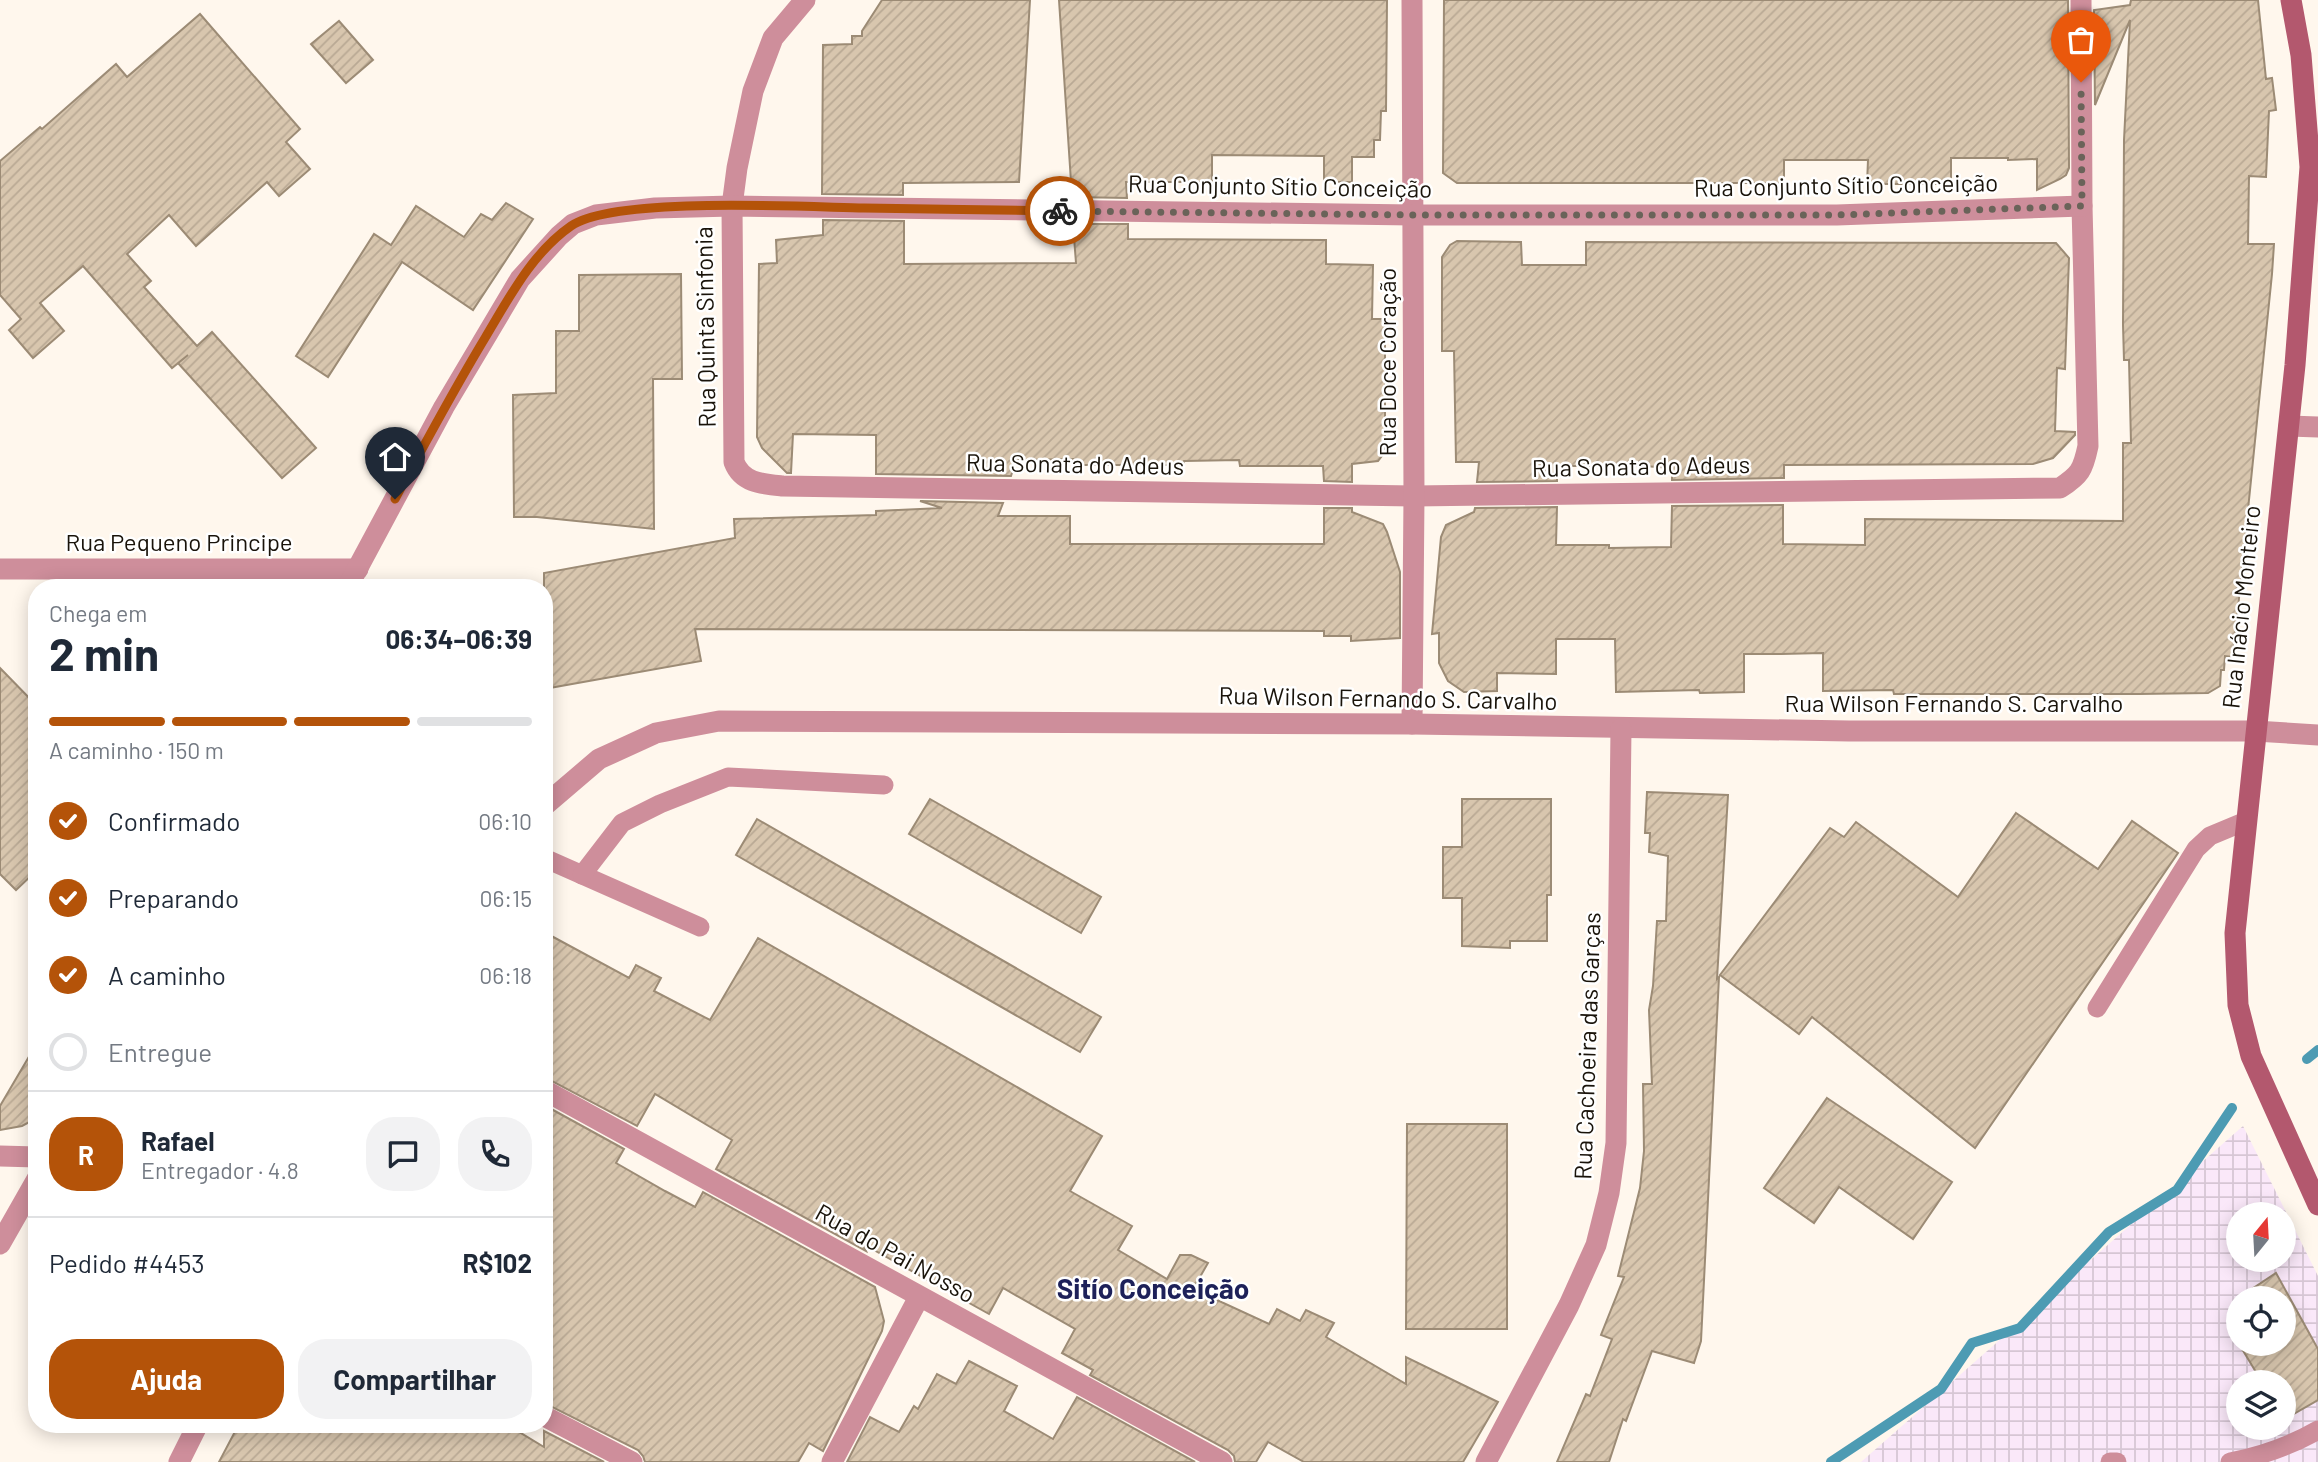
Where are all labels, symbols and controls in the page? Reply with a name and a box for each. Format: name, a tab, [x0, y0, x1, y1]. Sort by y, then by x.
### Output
pin	[2051, 10, 2111, 82]
icon: bag	[2062, 21, 2100, 59]
street label: Rua Conjunto Sítio Conceição	[1694, 167, 1998, 202]
street label: Rua Conjunto Sítio Conceição	[1128, 168, 1432, 203]
courier	[1025, 176, 1095, 246]
icon: bike	[1041, 192, 1079, 230]
street label: Rua Quinta Sinfonia	[688, 226, 721, 428]
street label: Rua Doce Coração	[1372, 268, 1401, 456]
pin	[365, 427, 425, 499]
icon: home	[376, 438, 414, 476]
street label: Rua Sonata do Adeus	[966, 447, 1184, 480]
street label: Rua Sonata do Adeus	[1532, 449, 1750, 482]
street label: Rua Inácio Monteiro	[2215, 504, 2266, 710]
street label: Rua Pequeno Principe	[65, 527, 293, 556]
text: Chega em	[49, 599, 147, 627]
text: 06:34–06:39	[386, 623, 532, 654]
text: 2 min	[49, 625, 159, 680]
street label: Rua Wilson Fernando S. Carvalho	[1218, 680, 1558, 715]
street label: Rua Wilson Fernando S. Carvalho	[1785, 688, 2123, 717]
text: A caminho · 150 m	[49, 736, 224, 764]
icon: check	[49, 802, 87, 840]
text: Confirmado	[108, 805, 240, 836]
text: 06:10	[478, 807, 532, 835]
icon: check	[49, 879, 87, 917]
text: Preparando	[108, 882, 239, 913]
text: 06:15	[479, 884, 532, 912]
street label: Rua Cachoeira das Garças	[1567, 912, 1606, 1180]
icon: check	[49, 956, 87, 994]
text: A caminho	[108, 959, 226, 990]
text: 06:18	[479, 961, 532, 989]
text: Entregue	[108, 1036, 212, 1067]
button: chat	[366, 1117, 440, 1191]
button: phone	[458, 1117, 532, 1191]
text: Rafael	[141, 1125, 215, 1156]
text: R	[78, 1139, 94, 1170]
text: Entregador · 4.8	[141, 1156, 299, 1184]
street label: Rua do Pai Nosso	[811, 1197, 981, 1309]
north arrow	[2226, 1202, 2296, 1272]
map controls	[2226, 1202, 2296, 1440]
text: Pedido #4453	[49, 1247, 205, 1278]
text: R$102	[463, 1247, 532, 1278]
district label: Sitío Conceição	[1057, 1271, 1249, 1305]
button: locate	[2226, 1286, 2296, 1356]
button: Ajuda	[49, 1339, 284, 1419]
button: Compartilhar	[298, 1339, 532, 1419]
button: layers	[2226, 1370, 2296, 1440]

